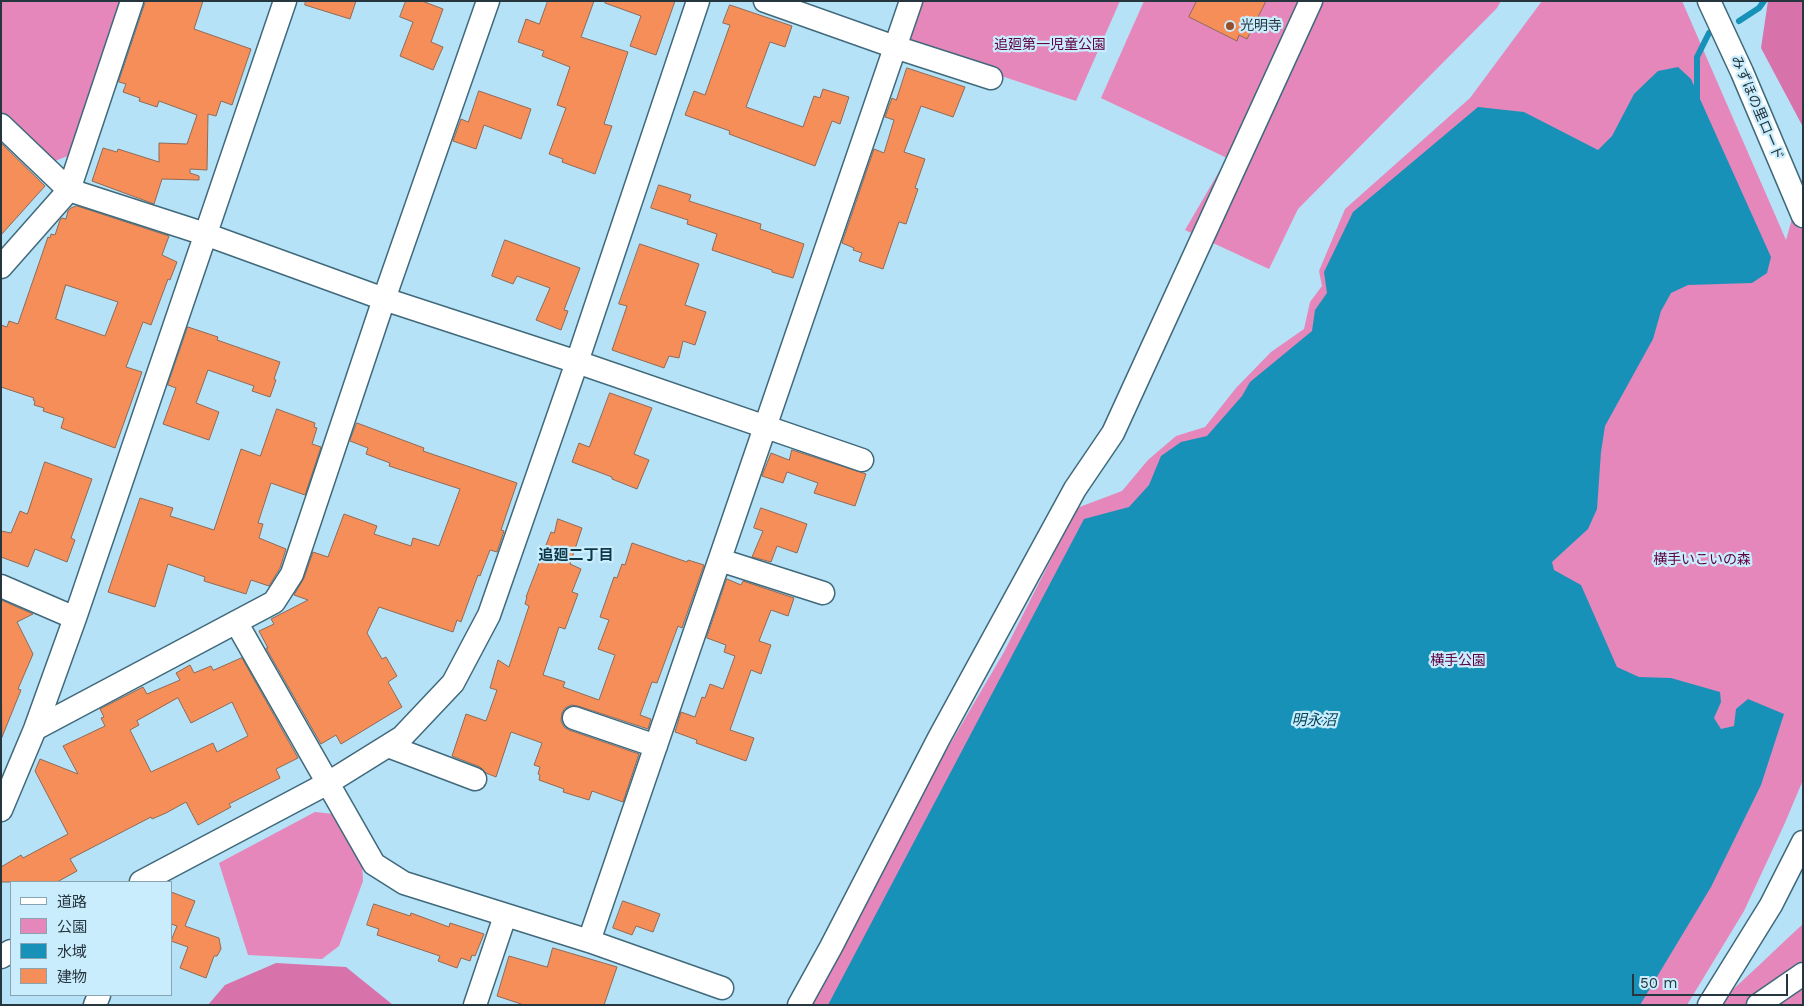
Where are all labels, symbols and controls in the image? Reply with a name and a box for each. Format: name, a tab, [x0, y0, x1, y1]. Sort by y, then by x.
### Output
place label: 光明寺	[1240, 18, 1282, 34]
marker: 光明寺	[1224, 20, 1236, 32]
park label: 追廻第一児童公園	[994, 37, 1106, 53]
street label: みずほの里ロード	[1727, 53, 1787, 163]
district label: 追廻二丁目	[539, 547, 613, 565]
park label: 横手いこいの森	[1653, 552, 1751, 568]
park label: 横手公園	[1430, 653, 1486, 669]
water label: 明永沼	[1292, 712, 1336, 730]
legend	[10, 881, 172, 996]
text: 道路	[57, 893, 87, 911]
text: 公園	[57, 918, 87, 936]
text: 水域	[57, 943, 87, 961]
scale bar	[1634, 964, 1790, 996]
text: 建物	[57, 968, 87, 986]
text: 50 m	[1640, 974, 1677, 992]

